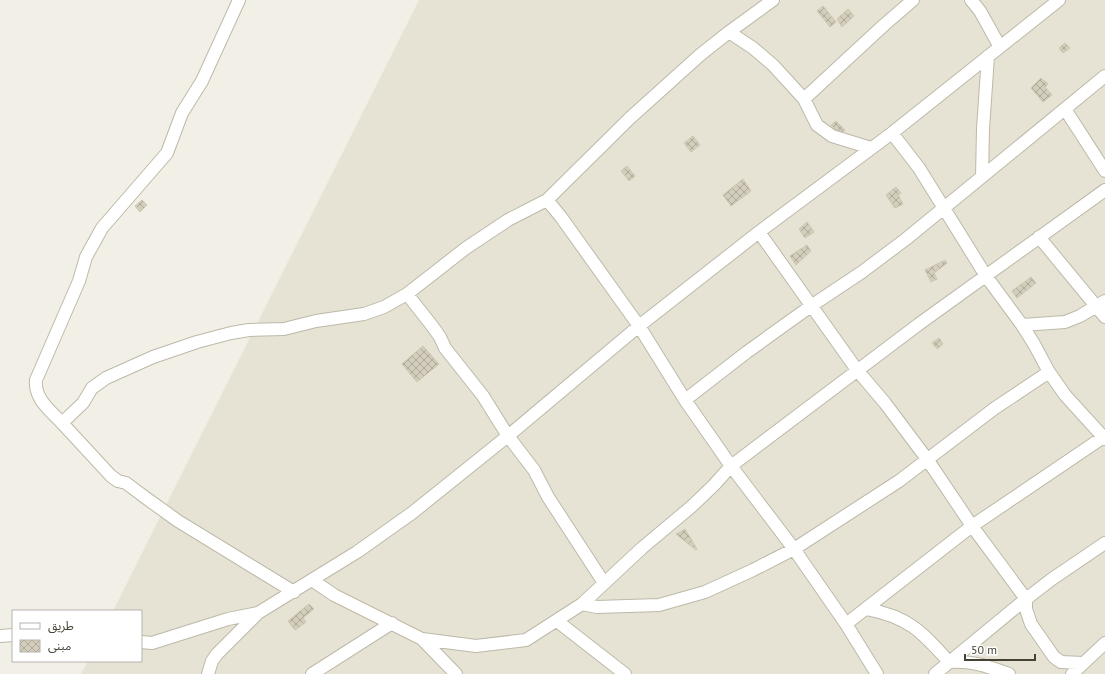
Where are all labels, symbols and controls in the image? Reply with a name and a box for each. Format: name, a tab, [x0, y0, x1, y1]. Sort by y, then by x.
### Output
legend	[12, 610, 142, 662]
text: طريق	[48, 618, 74, 634]
scale bar	[965, 636, 1035, 662]
text: مبنى	[48, 638, 71, 653]
text: 50 m	[971, 642, 997, 657]

